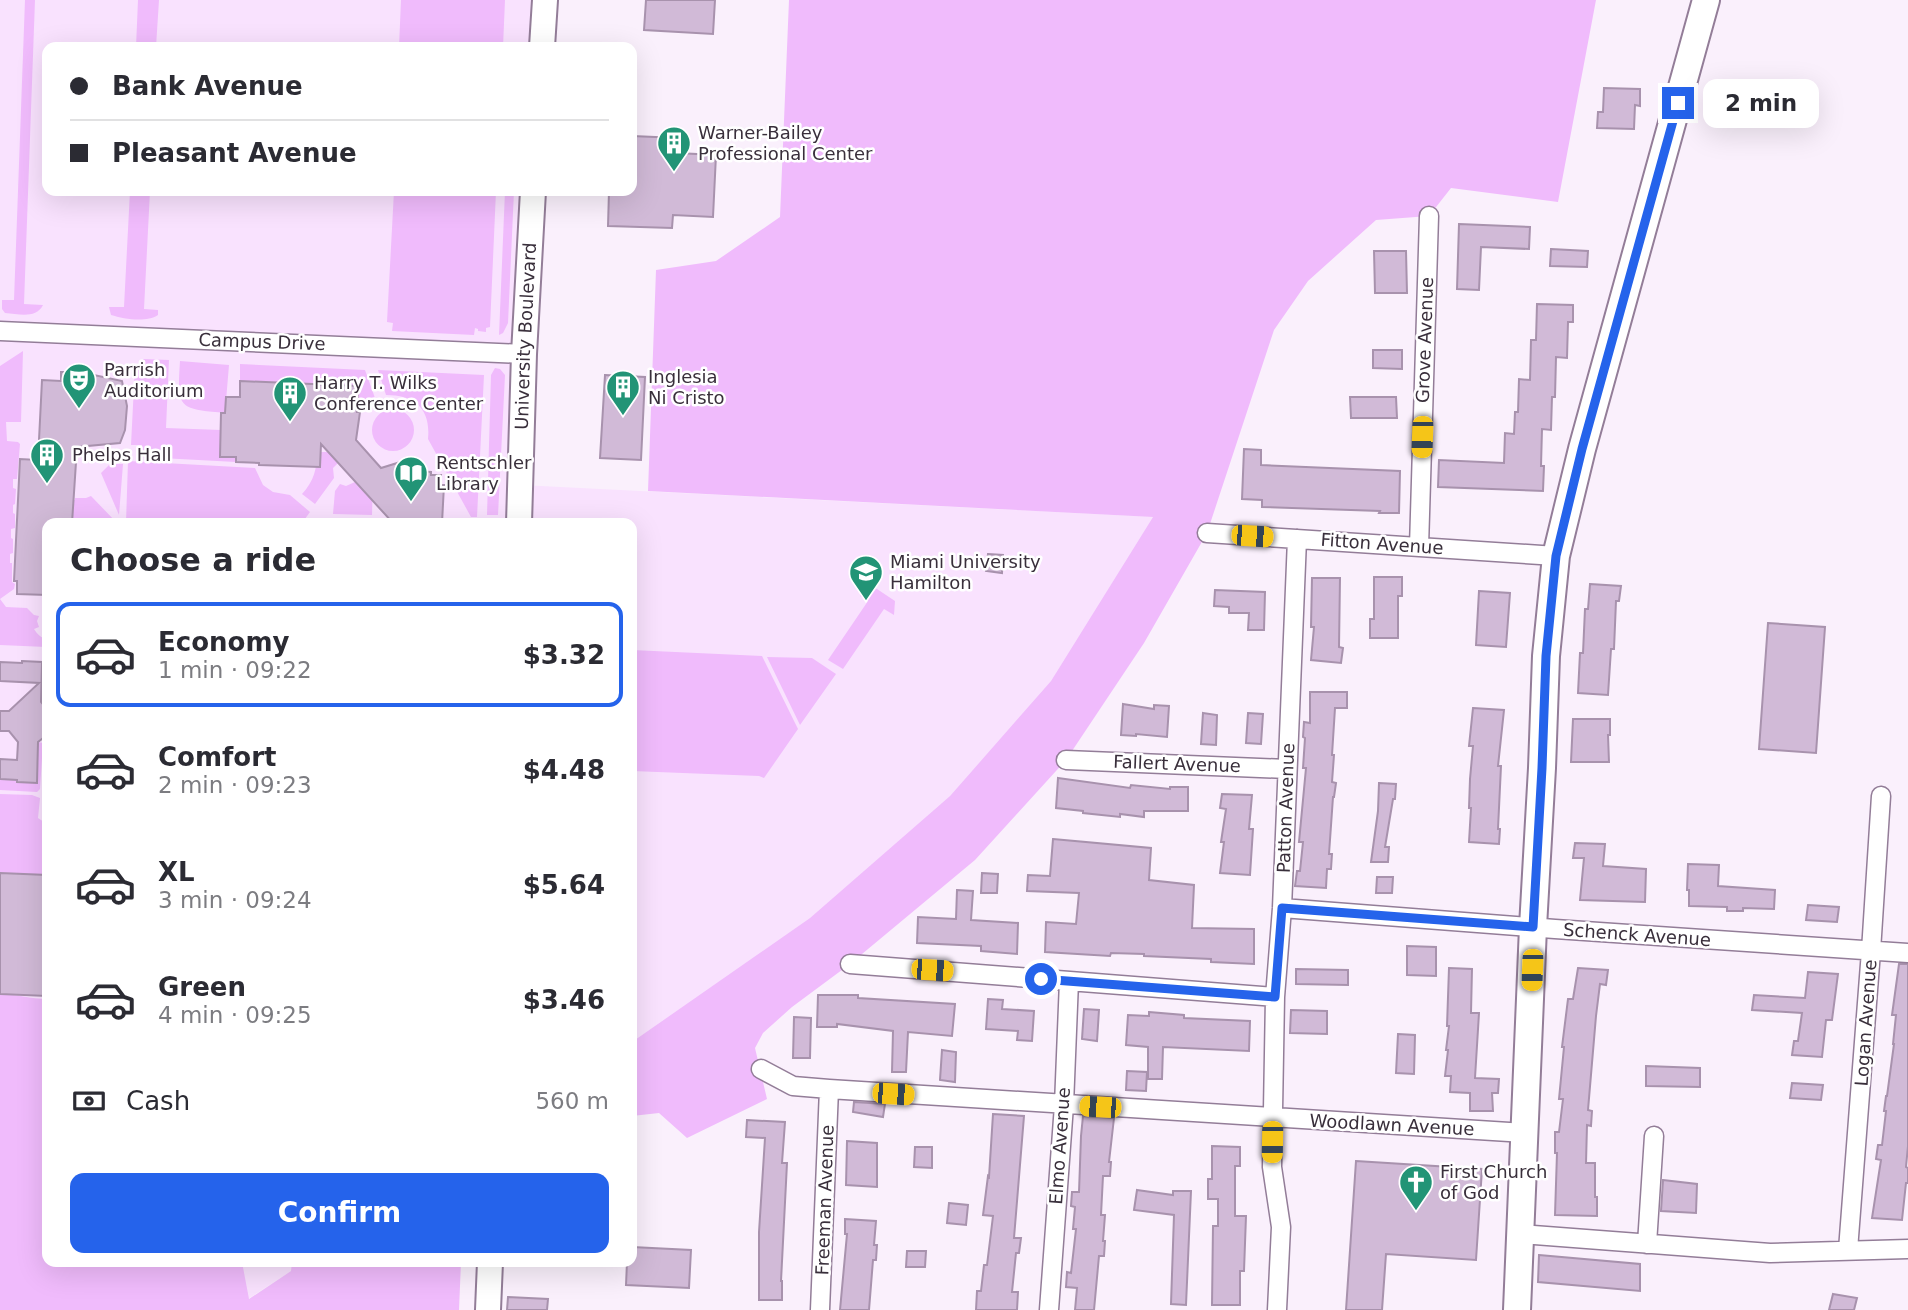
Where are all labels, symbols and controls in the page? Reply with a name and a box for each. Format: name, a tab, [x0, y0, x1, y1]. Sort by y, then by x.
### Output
text: Bank Avenue	[112, 71, 303, 101]
callout: 2 min	[1702, 78, 1818, 128]
route end	[1662, 87, 1694, 119]
text: 2 min	[1725, 90, 1797, 116]
place label: Warner-Bailey Professional Center	[698, 122, 873, 164]
building icon: Warner-Bailey Professional Center	[655, 124, 693, 173]
text: Pleasant Avenue	[112, 138, 357, 168]
street label: University Boulevard	[511, 242, 540, 430]
street label: Grove Avenue	[1412, 277, 1437, 403]
street label: Campus Drive	[198, 329, 326, 354]
place label: Parrish Auditorium	[104, 359, 204, 401]
theatre icon: Parrish Auditorium	[60, 361, 98, 410]
place label: Inglesia Ni Cristo	[648, 366, 725, 408]
building icon: Inglesia Ni Cristo	[604, 368, 642, 417]
place label: Harry T. Wilks Conference Center	[314, 372, 484, 414]
building icon: Harry T. Wilks Conference Center	[271, 374, 309, 423]
car	[1411, 416, 1434, 458]
building icon: Phelps Hall	[28, 436, 66, 485]
place label: Phelps Hall	[72, 444, 171, 465]
place label: Rentschler Library	[436, 452, 532, 494]
library icon: Rentschler Library	[392, 454, 430, 503]
car	[1231, 524, 1274, 548]
street label: Fitton Avenue	[1320, 529, 1444, 558]
text: Choose a ride	[70, 541, 316, 579]
place label: Miami University Hamilton	[890, 551, 1041, 593]
school or university icon: Miami University Hamilton	[847, 553, 885, 602]
icon: car	[74, 623, 137, 686]
text: Economy	[158, 627, 289, 657]
text: $3.32	[523, 640, 605, 670]
text: 1 min · 09:22	[158, 657, 312, 683]
icon: car	[74, 738, 137, 801]
text: Comfort	[158, 742, 276, 772]
street label: Patton Avenue	[1273, 743, 1298, 873]
street label: Fallert Avenue	[1113, 751, 1241, 776]
text: $4.48	[523, 755, 605, 785]
text: 2 min · 09:23	[158, 772, 312, 798]
icon: car	[74, 853, 137, 916]
text: XL	[158, 857, 195, 887]
text: $5.64	[523, 870, 605, 900]
text: 3 min · 09:24	[158, 887, 312, 913]
street label: Schenck Avenue	[1562, 919, 1712, 950]
car	[1521, 949, 1544, 991]
car	[911, 958, 954, 982]
street label: Logan Avenue	[1851, 959, 1880, 1087]
route start	[1025, 963, 1057, 995]
icon: car	[74, 968, 137, 1031]
text: Green	[158, 972, 246, 1002]
text: $3.46	[523, 985, 605, 1015]
text: 4 min · 09:25	[158, 1002, 312, 1028]
icon: cash	[70, 1082, 108, 1120]
car	[872, 1082, 915, 1106]
text: Cash	[126, 1086, 190, 1116]
street label: Elmo Avenue	[1045, 1087, 1074, 1205]
text: 560 m	[535, 1088, 609, 1114]
car	[1079, 1095, 1122, 1119]
street label: Woodlawn Avenue	[1309, 1110, 1475, 1139]
car	[1262, 1121, 1283, 1163]
street label: Freeman Avenue	[811, 1124, 838, 1276]
place label: First Church of God	[1440, 1161, 1547, 1203]
church icon: First Church of God	[1397, 1163, 1435, 1212]
button: Confirm	[70, 1173, 609, 1253]

